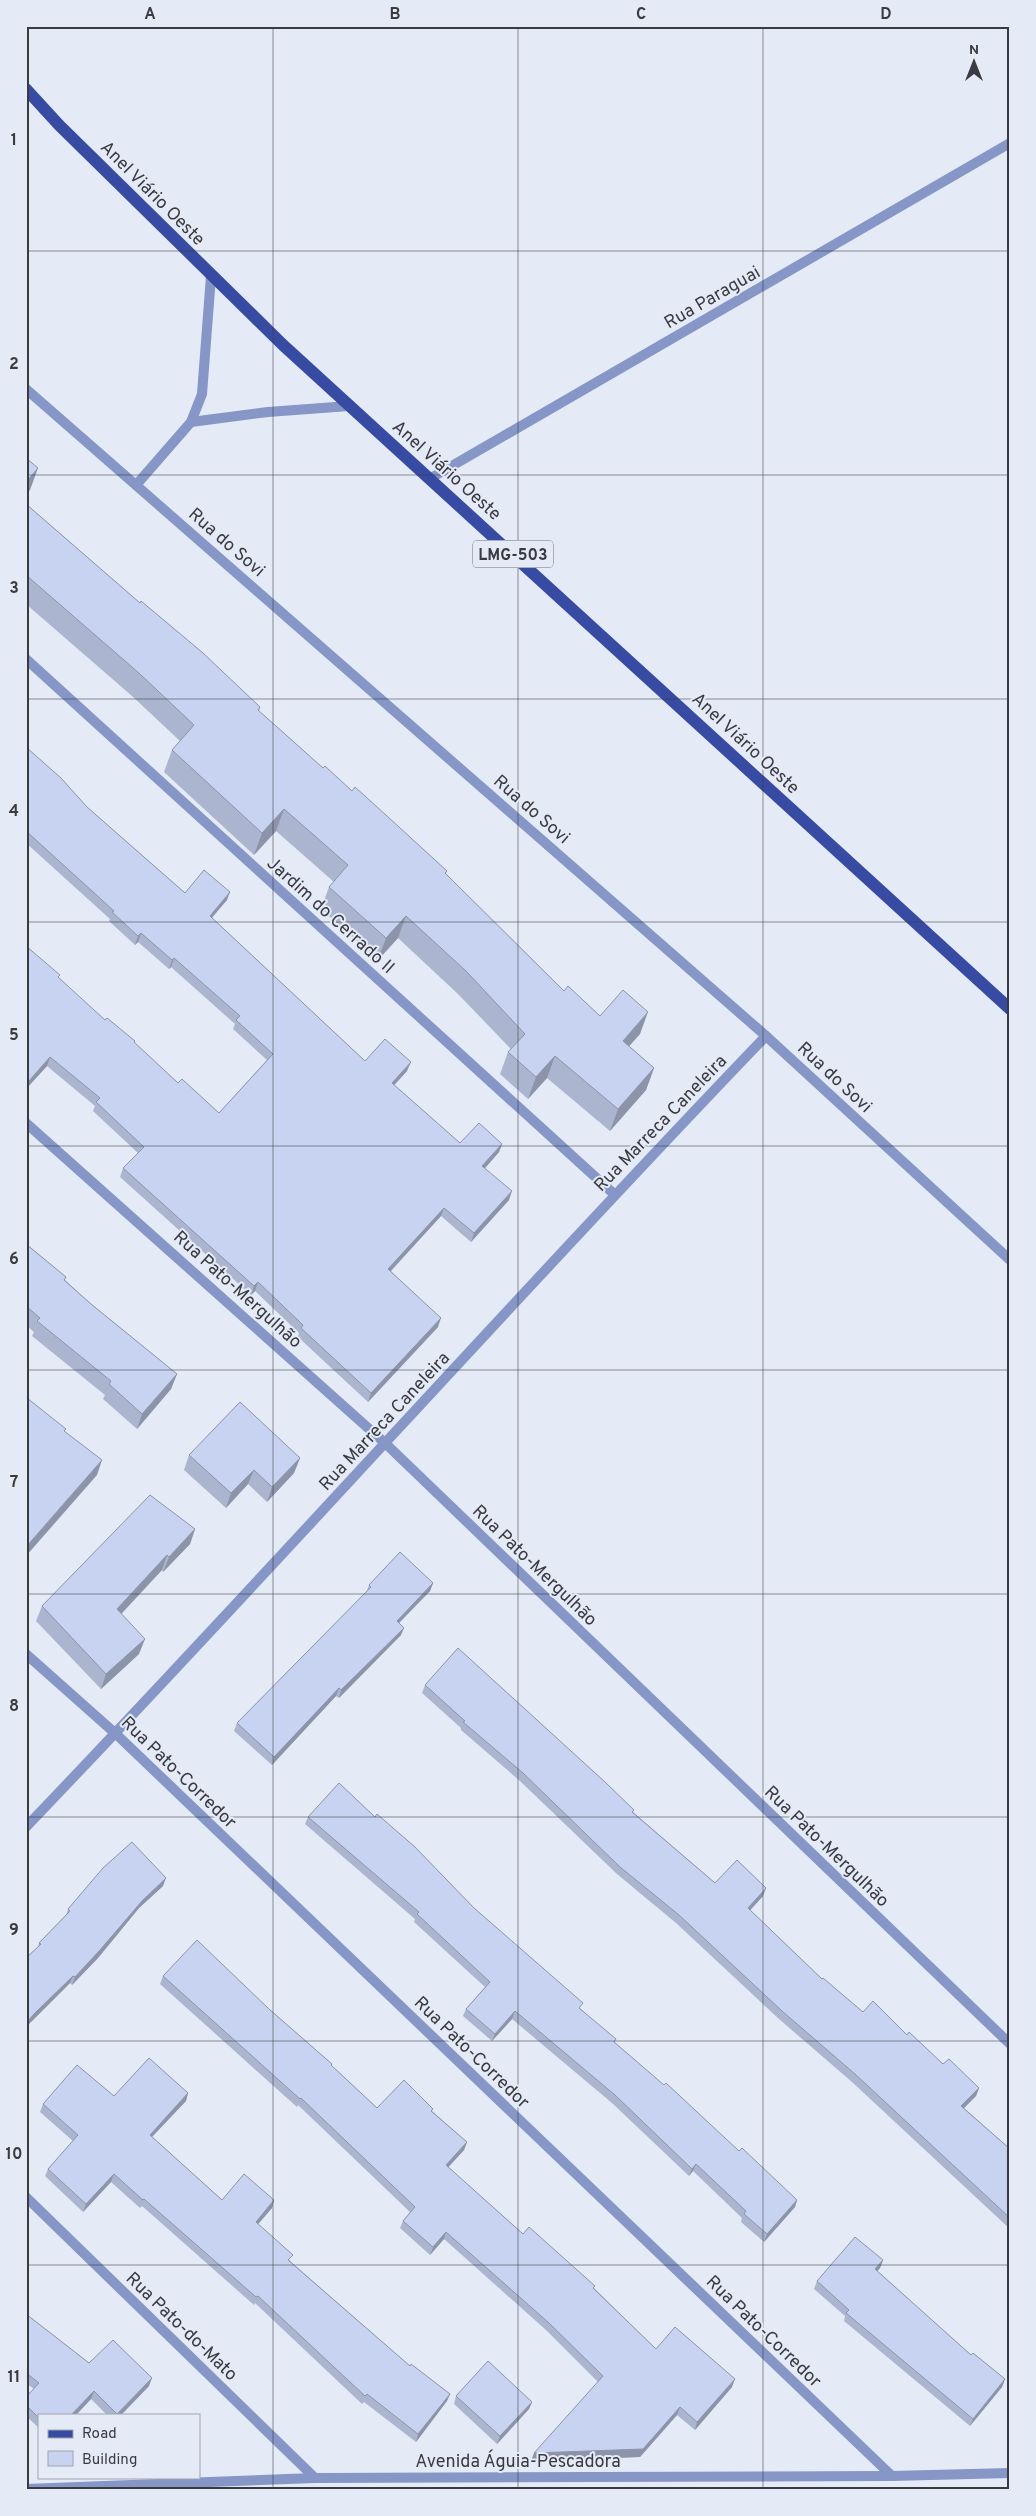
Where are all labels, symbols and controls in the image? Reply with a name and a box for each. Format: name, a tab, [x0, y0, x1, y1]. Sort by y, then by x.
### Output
text: A	[144, 5, 156, 25]
text: B	[389, 5, 401, 25]
text: C	[636, 5, 646, 25]
text: D	[880, 5, 892, 25]
north arrow	[948, 38, 998, 88]
text: N	[969, 42, 979, 59]
text: 1	[11, 131, 17, 151]
street label: Anel Viário Oeste	[95, 137, 209, 251]
street label: Rua Paraguai	[661, 262, 765, 335]
text: 2	[9, 355, 19, 375]
street label: Anel Viário Oeste	[387, 416, 505, 526]
street label: Rua do Sovi	[183, 504, 269, 583]
road number: LMG-503	[473, 540, 553, 568]
text: 3	[9, 579, 19, 599]
street label: Anel Viário Oeste	[686, 688, 804, 800]
street label: Rua do Sovi	[488, 771, 574, 850]
text: 4	[9, 802, 19, 822]
street label: Jardim do Cerrado II	[261, 853, 399, 980]
text: 5	[9, 1026, 19, 1046]
street label: Rua do Sovi	[792, 1038, 876, 1119]
street label: Rua Marreca Caneleira	[590, 1051, 733, 1197]
street label: Rua Pato-Mergulhão	[168, 1226, 306, 1354]
text: 6	[9, 1250, 19, 1270]
street label: Rua Marreca Caneleira	[315, 1348, 456, 1496]
text: 7	[10, 1473, 18, 1493]
street label: Rua Pato-Mergulhão	[467, 1500, 601, 1632]
text: 8	[9, 1697, 19, 1717]
street label: Rua Pato-Corredor	[115, 1712, 241, 1834]
street label: Rua Pato-Mergulhão	[759, 1781, 893, 1913]
text: 9	[9, 1921, 19, 1941]
street label: Rua Pato-Corredor	[408, 1992, 534, 2114]
text: 10	[6, 2145, 22, 2165]
street label: Rua Pato-do-Mato	[120, 2268, 242, 2386]
street label: Rua Pato-Corredor	[700, 2271, 826, 2393]
text: 11	[8, 2368, 20, 2388]
legend	[38, 2414, 200, 2478]
text: Road	[82, 2425, 117, 2444]
street label: Avenida Águia-Pescadora	[415, 2449, 621, 2474]
text: Building	[82, 2451, 137, 2470]

